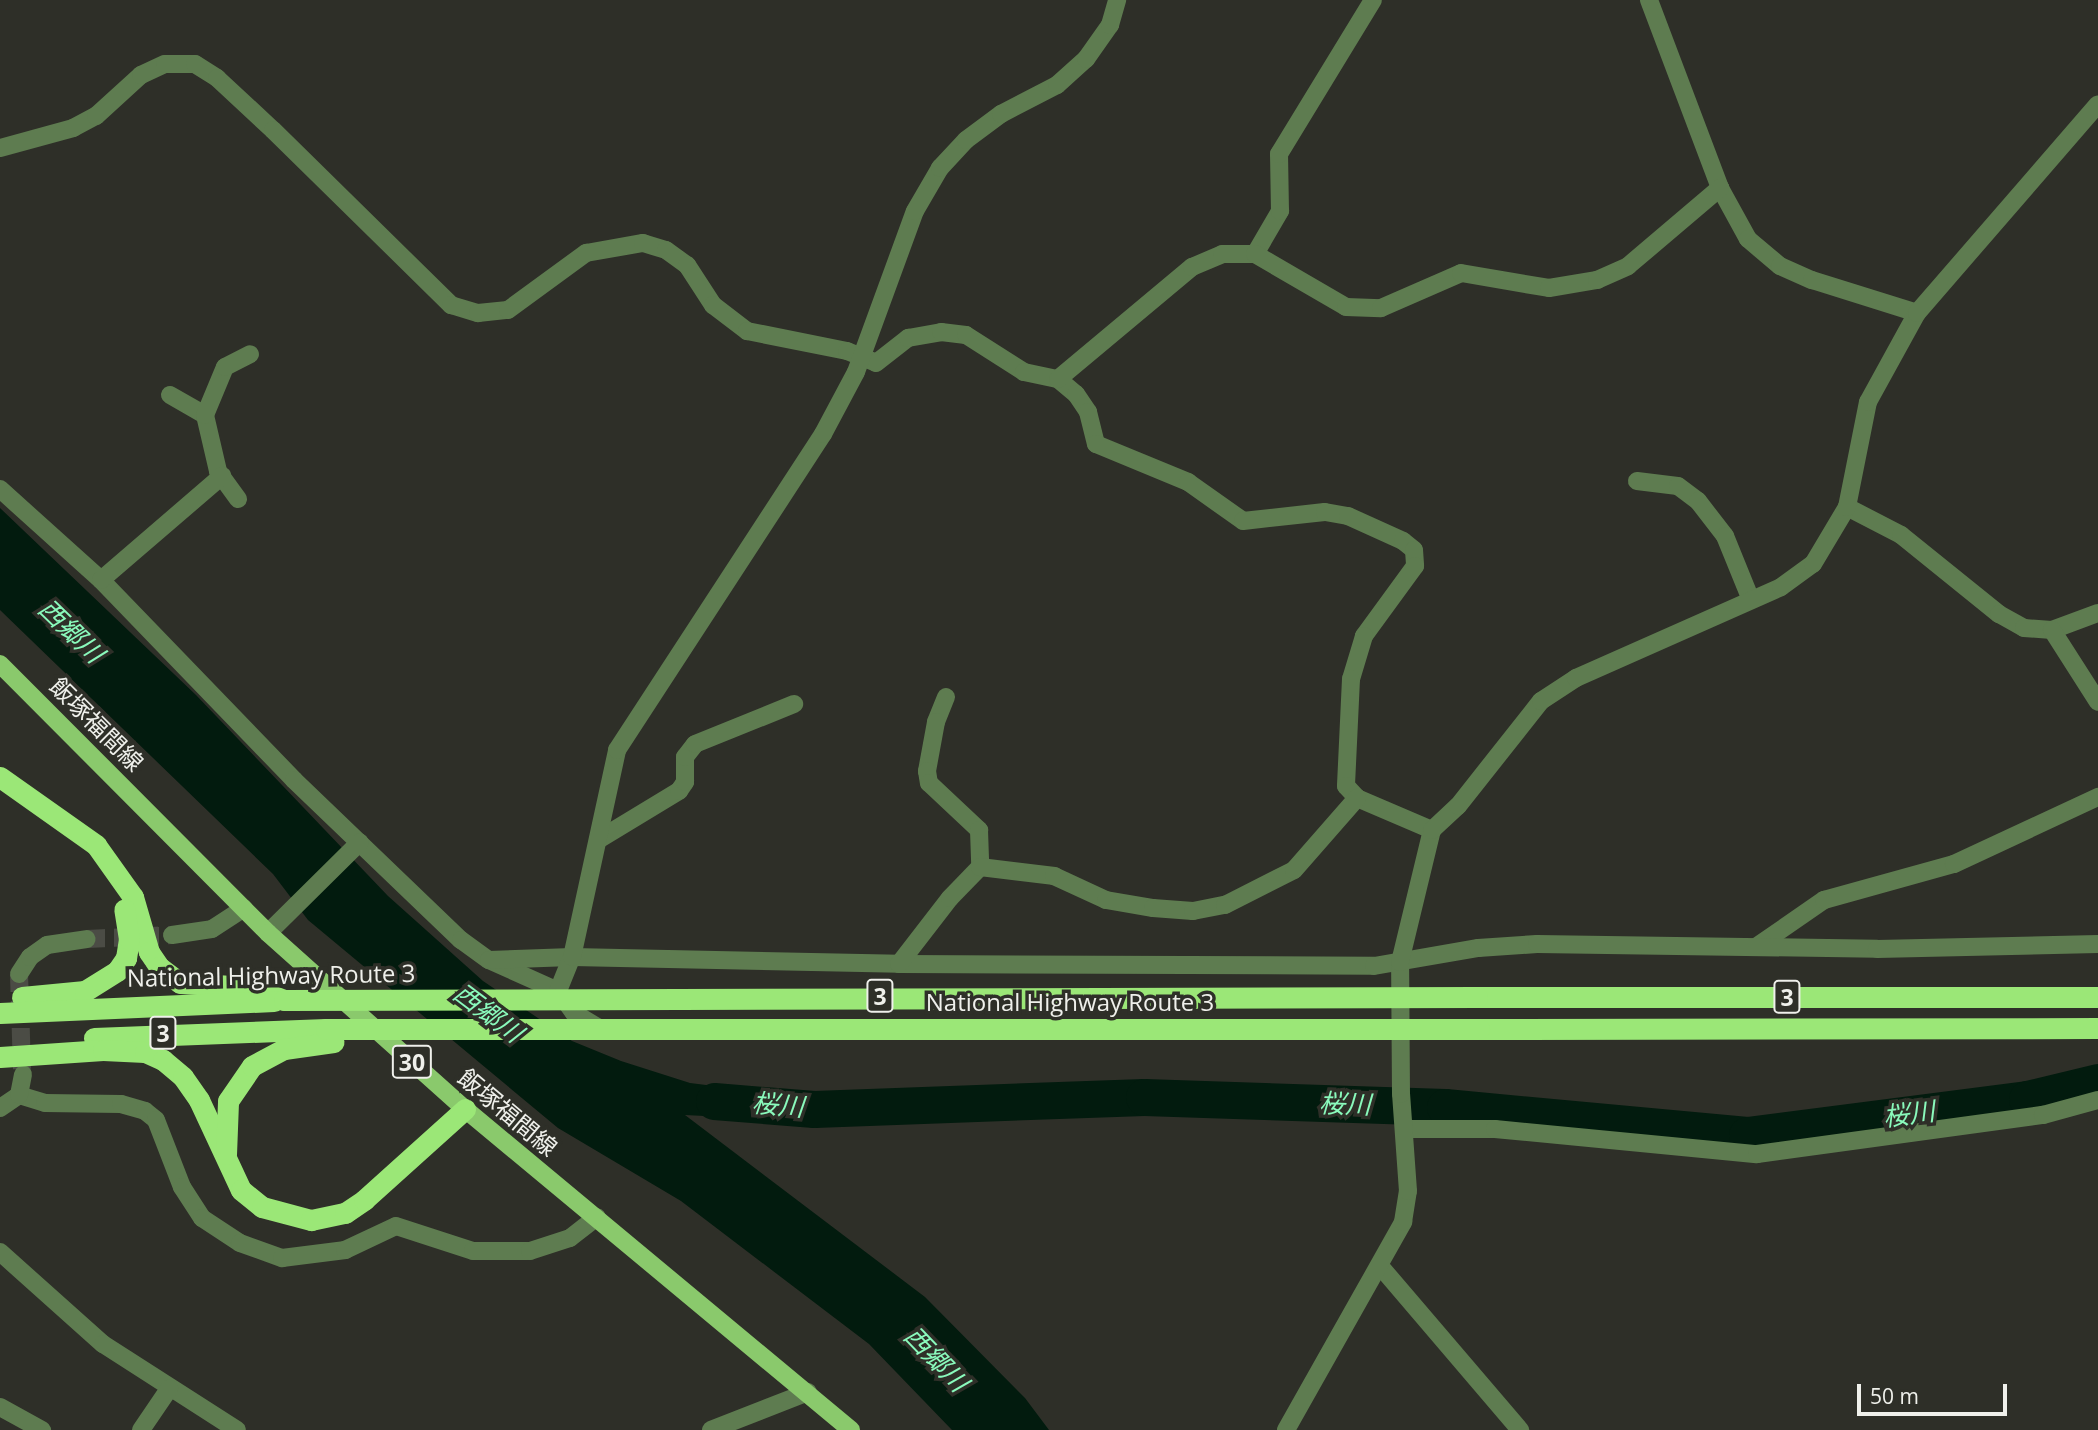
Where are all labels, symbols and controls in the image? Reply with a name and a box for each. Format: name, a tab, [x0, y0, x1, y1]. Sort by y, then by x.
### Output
water label: 西郷川	[32, 593, 110, 669]
street label: 飯塚福間線	[44, 671, 150, 777]
street label: National Highway Route 3	[127, 958, 415, 992]
road number: 3	[866, 976, 894, 1015]
water label: 西郷川	[447, 977, 529, 1049]
road number: 3	[1773, 978, 1801, 1016]
street label: National Highway Route 3	[926, 988, 1214, 1016]
road number: 3	[149, 1014, 177, 1052]
road number: 30	[391, 1042, 433, 1082]
street label: 飯塚福間線	[453, 1062, 563, 1162]
water label: 桜川	[751, 1087, 805, 1123]
water label: 桜川	[1318, 1088, 1372, 1120]
water label: 桜川	[1881, 1095, 1937, 1133]
water label: 西郷川	[898, 1320, 974, 1398]
scale bar	[1860, 1370, 2010, 1414]
text: 50 m	[1870, 1382, 1919, 1410]

